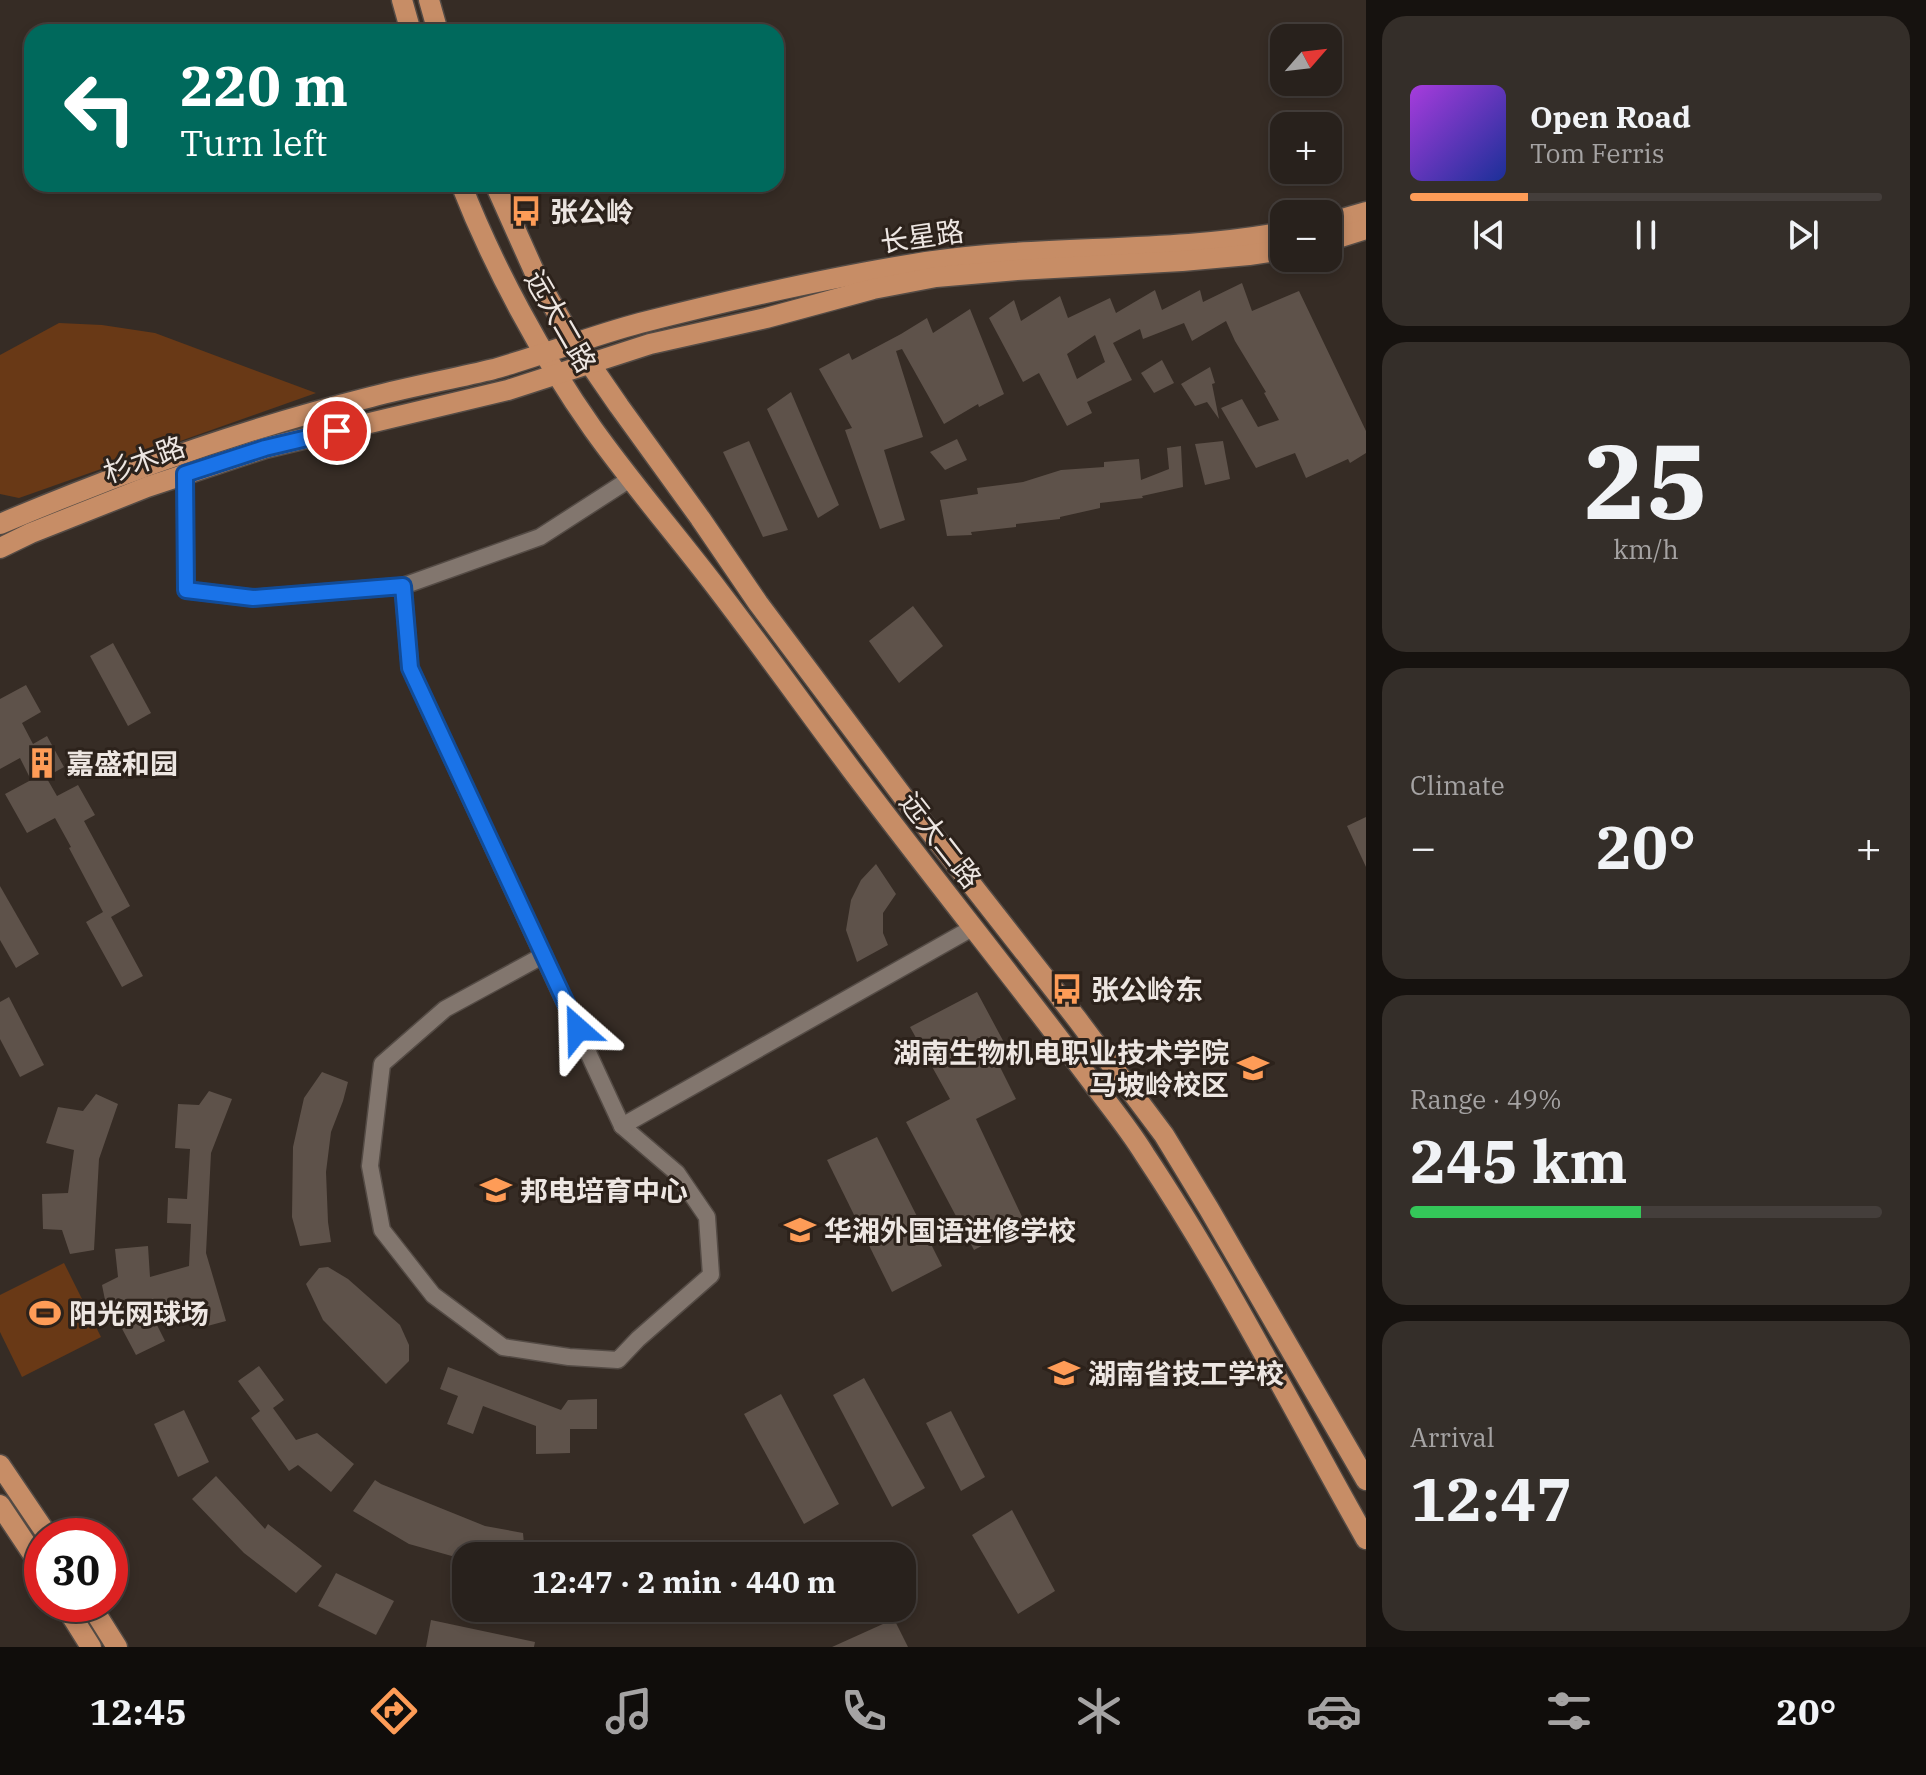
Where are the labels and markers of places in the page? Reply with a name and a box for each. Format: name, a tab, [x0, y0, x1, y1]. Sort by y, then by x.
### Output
place label: 张公岭	[550, 193, 634, 230]
bus stop icon: 张公岭	[509, 194, 543, 228]
pin	[303, 397, 371, 465]
place label: 嘉盛和园	[66, 745, 178, 782]
building icon: 嘉盛和园	[25, 746, 59, 780]
place label: 张公岭东	[1091, 971, 1203, 1008]
bus stop icon: 张公岭东	[1050, 972, 1084, 1006]
place label: 湖南生物机电职业技术学院 马坡岭校区	[893, 1034, 1229, 1103]
school or university icon: 湖南生物机电职业技术学院 马坡岭校区	[1236, 1051, 1270, 1085]
place label: 邦电培育中心	[520, 1172, 688, 1209]
school or university icon: 邦电培育中心	[479, 1173, 513, 1207]
place label: 华湘外国语进修学校	[824, 1212, 1076, 1249]
school or university icon: 华湘外国语进修学校	[783, 1213, 817, 1247]
place label: 阳光网球场	[69, 1295, 209, 1332]
sports icon: 阳光网球场	[28, 1296, 62, 1330]
place label: 湖南省技工学校	[1088, 1355, 1284, 1392]
school or university icon: 湖南省技工学校	[1047, 1356, 1081, 1390]

